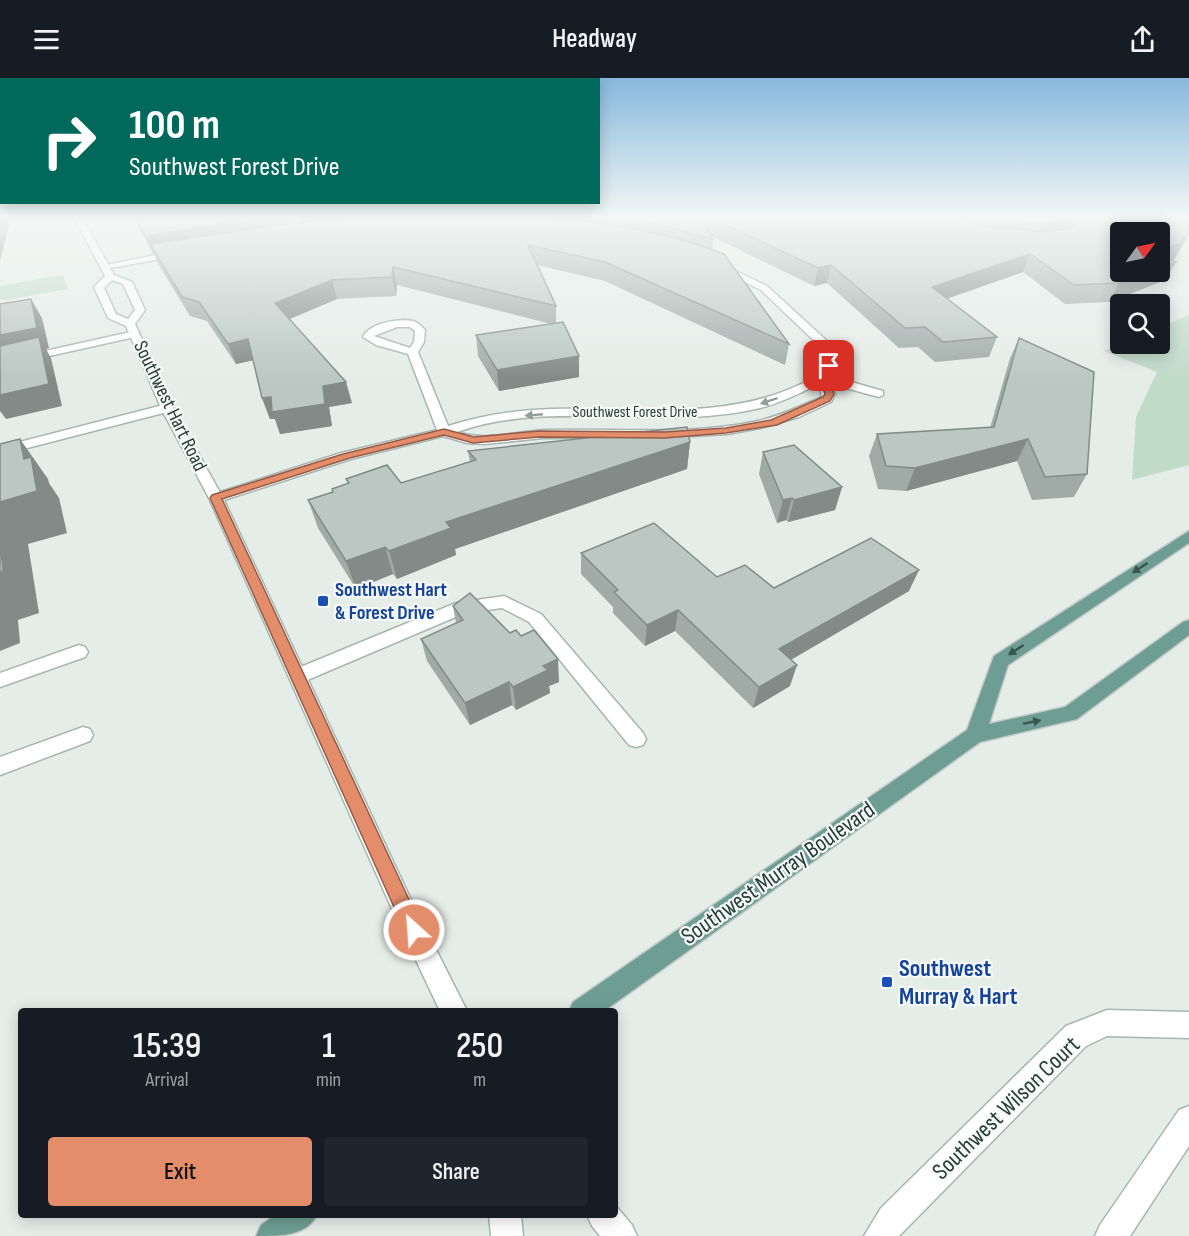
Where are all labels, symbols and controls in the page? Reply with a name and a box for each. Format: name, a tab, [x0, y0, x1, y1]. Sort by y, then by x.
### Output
icon: menu	[30, 23, 63, 56]
text: Headway	[552, 23, 637, 55]
icon: share	[1126, 23, 1159, 56]
text: 100 m	[129, 100, 220, 151]
icon: right	[30, 102, 108, 180]
text: Southwest Forest Drive	[129, 151, 340, 183]
north arrow	[1110, 222, 1170, 282]
map controls	[1110, 222, 1170, 354]
button: search	[1110, 294, 1170, 354]
street label: Southwest Hart Road	[128, 337, 212, 475]
pin	[803, 340, 854, 391]
icon: arrive	[812, 349, 845, 382]
one-way arrow	[760, 397, 778, 406]
street label: Southwest Forest Drive	[573, 403, 697, 422]
one-way arrow	[524, 410, 543, 419]
one-way arrow	[1132, 562, 1148, 573]
place label: Southwest Hart & Forest Drive	[335, 578, 447, 625]
marker: Southwest Hart & Forest Drive	[316, 594, 330, 608]
one-way arrow	[1008, 644, 1025, 655]
one-way arrow	[1022, 717, 1041, 727]
street label: Southwest Murray Boulevard	[676, 795, 880, 951]
position arrow	[382, 898, 446, 962]
place label: Southwest Murray & Hart	[899, 954, 1017, 1011]
marker: Southwest Murray & Hart	[880, 975, 894, 989]
text: 15:39	[133, 1025, 201, 1068]
text: 1	[322, 1025, 335, 1068]
text: 250	[456, 1025, 503, 1068]
street label: Southwest Wilson Court	[926, 1030, 1086, 1186]
text: Arrival	[146, 1068, 189, 1092]
text: min	[316, 1068, 341, 1092]
text: m	[473, 1068, 486, 1092]
button: Exit	[48, 1137, 312, 1206]
button: Share	[324, 1137, 588, 1206]

